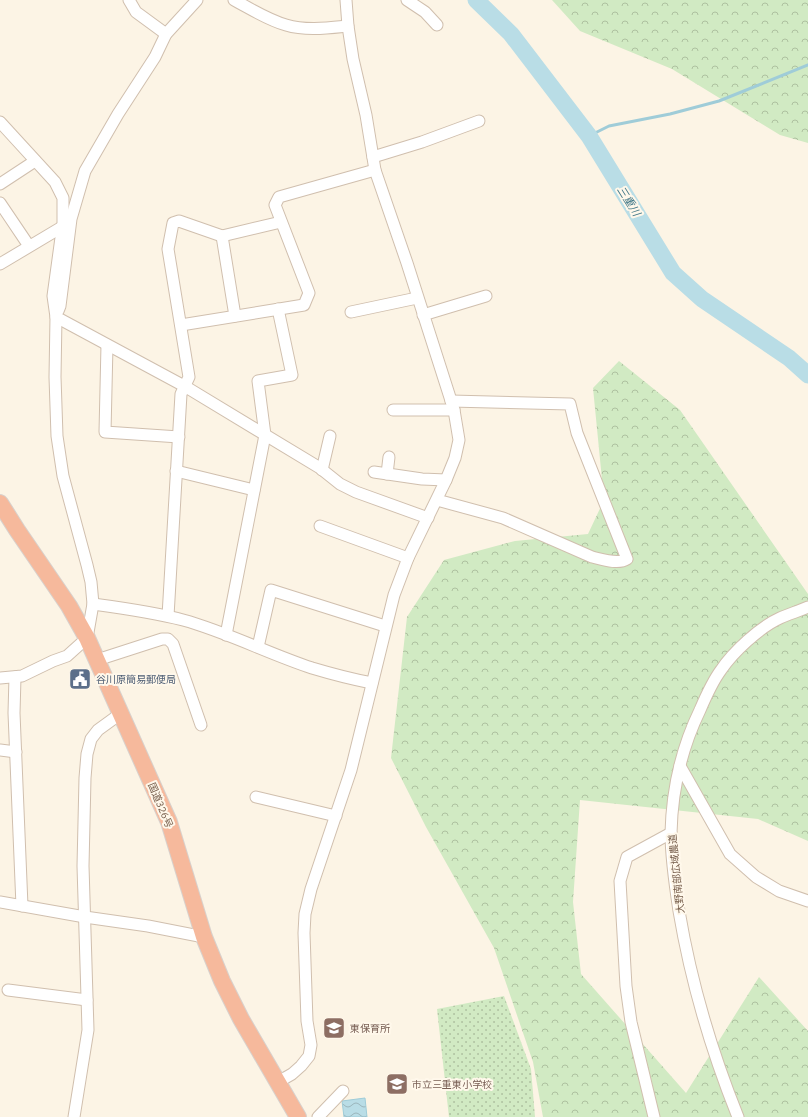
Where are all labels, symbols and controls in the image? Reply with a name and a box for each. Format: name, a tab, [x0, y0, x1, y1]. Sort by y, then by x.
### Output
water label: 三重川	[614, 183, 644, 220]
public building icon: 谷川原簡易郵便局	[67, 666, 93, 692]
place label: 谷川原簡易郵便局	[96, 673, 176, 686]
street label: 国道326号	[145, 781, 176, 830]
street label: 大野南部広域農道	[666, 833, 687, 914]
school or university icon: 東保育所	[321, 1015, 347, 1041]
place label: 東保育所	[350, 1022, 390, 1035]
school or university icon: 市立三重東小学校	[384, 1071, 410, 1097]
place label: 市立三重東小学校	[412, 1078, 492, 1091]

